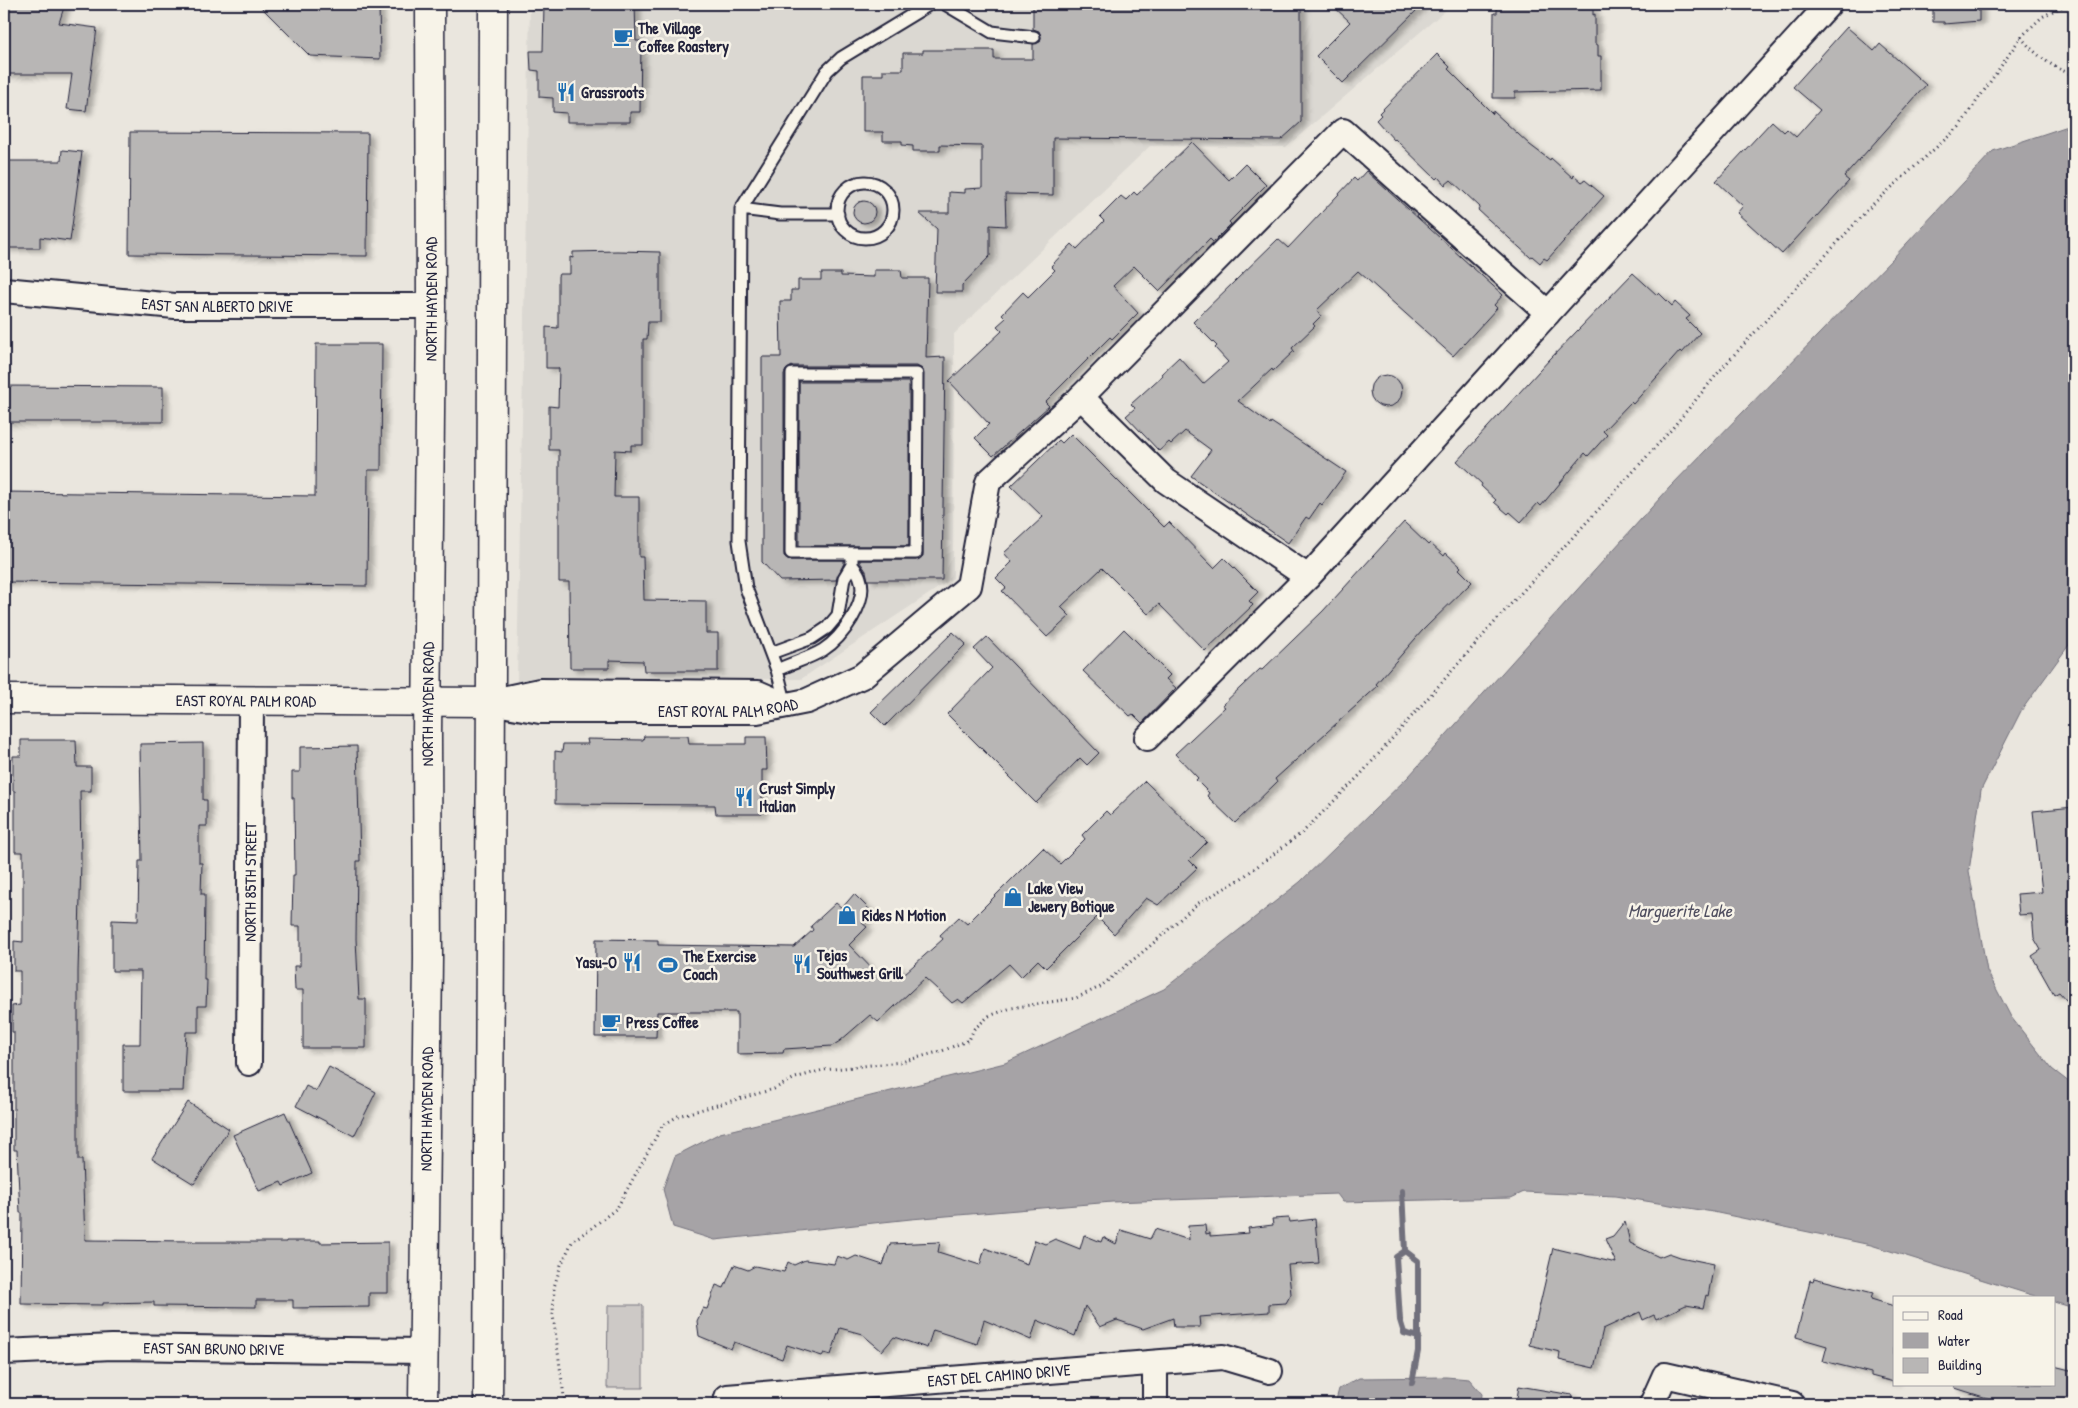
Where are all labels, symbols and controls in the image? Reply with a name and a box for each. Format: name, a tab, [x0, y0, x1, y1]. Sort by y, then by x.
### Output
place label: The Village Coffee Roastery	[637, 17, 729, 58]
cafe icon: The Village Coffee Roastery	[612, 26, 634, 48]
restaurant icon: Grassroots	[555, 81, 577, 103]
place label: Grassroots	[581, 81, 645, 103]
street label: NORTH HAYDEN ROAD	[419, 236, 442, 361]
street label: EAST SAN ALBERTO DRIVE	[140, 292, 293, 317]
street label: NORTH HAYDEN ROAD	[416, 641, 439, 766]
street label: EAST ROYAL PALM ROAD	[176, 689, 317, 712]
street label: EAST ROYAL PALM ROAD	[658, 692, 800, 722]
place label: Crust Simply Italian	[759, 777, 836, 817]
restaurant icon: Crust Simply Italian	[733, 786, 755, 808]
street label: NORTH 85TH STREET	[239, 822, 261, 942]
place label: Lake View Jewery Botique	[1028, 877, 1115, 918]
shop icon: Lake View Jewery Botique	[1002, 886, 1024, 908]
water label: Marguerite Lake	[1628, 898, 1733, 923]
shop icon: Rides N Motion	[836, 904, 858, 926]
place label: Rides N Motion	[862, 904, 946, 926]
place label: Tejas Southwest Grill	[816, 944, 904, 984]
place label: The Exercise Coach	[682, 945, 757, 985]
place label: Yasu-O	[576, 951, 617, 973]
restaurant icon: Yasu-O	[621, 951, 643, 973]
restaurant icon: Tejas Southwest Grill	[791, 953, 813, 975]
sports icon: The Exercise Coach	[657, 954, 679, 976]
cafe icon: Press Coffee	[600, 1011, 622, 1033]
place label: Press Coffee	[626, 1011, 699, 1033]
street label: NORTH HAYDEN ROAD	[415, 1046, 438, 1171]
legend	[1893, 1296, 2056, 1386]
text: Road	[1938, 1304, 1963, 1325]
text: Water	[1938, 1330, 1970, 1351]
street label: EAST SAN BRUNO DRIVE	[143, 1336, 284, 1360]
text: Building	[1938, 1354, 1982, 1375]
street label: EAST DEL CAMINO DRIVE	[927, 1358, 1071, 1392]

